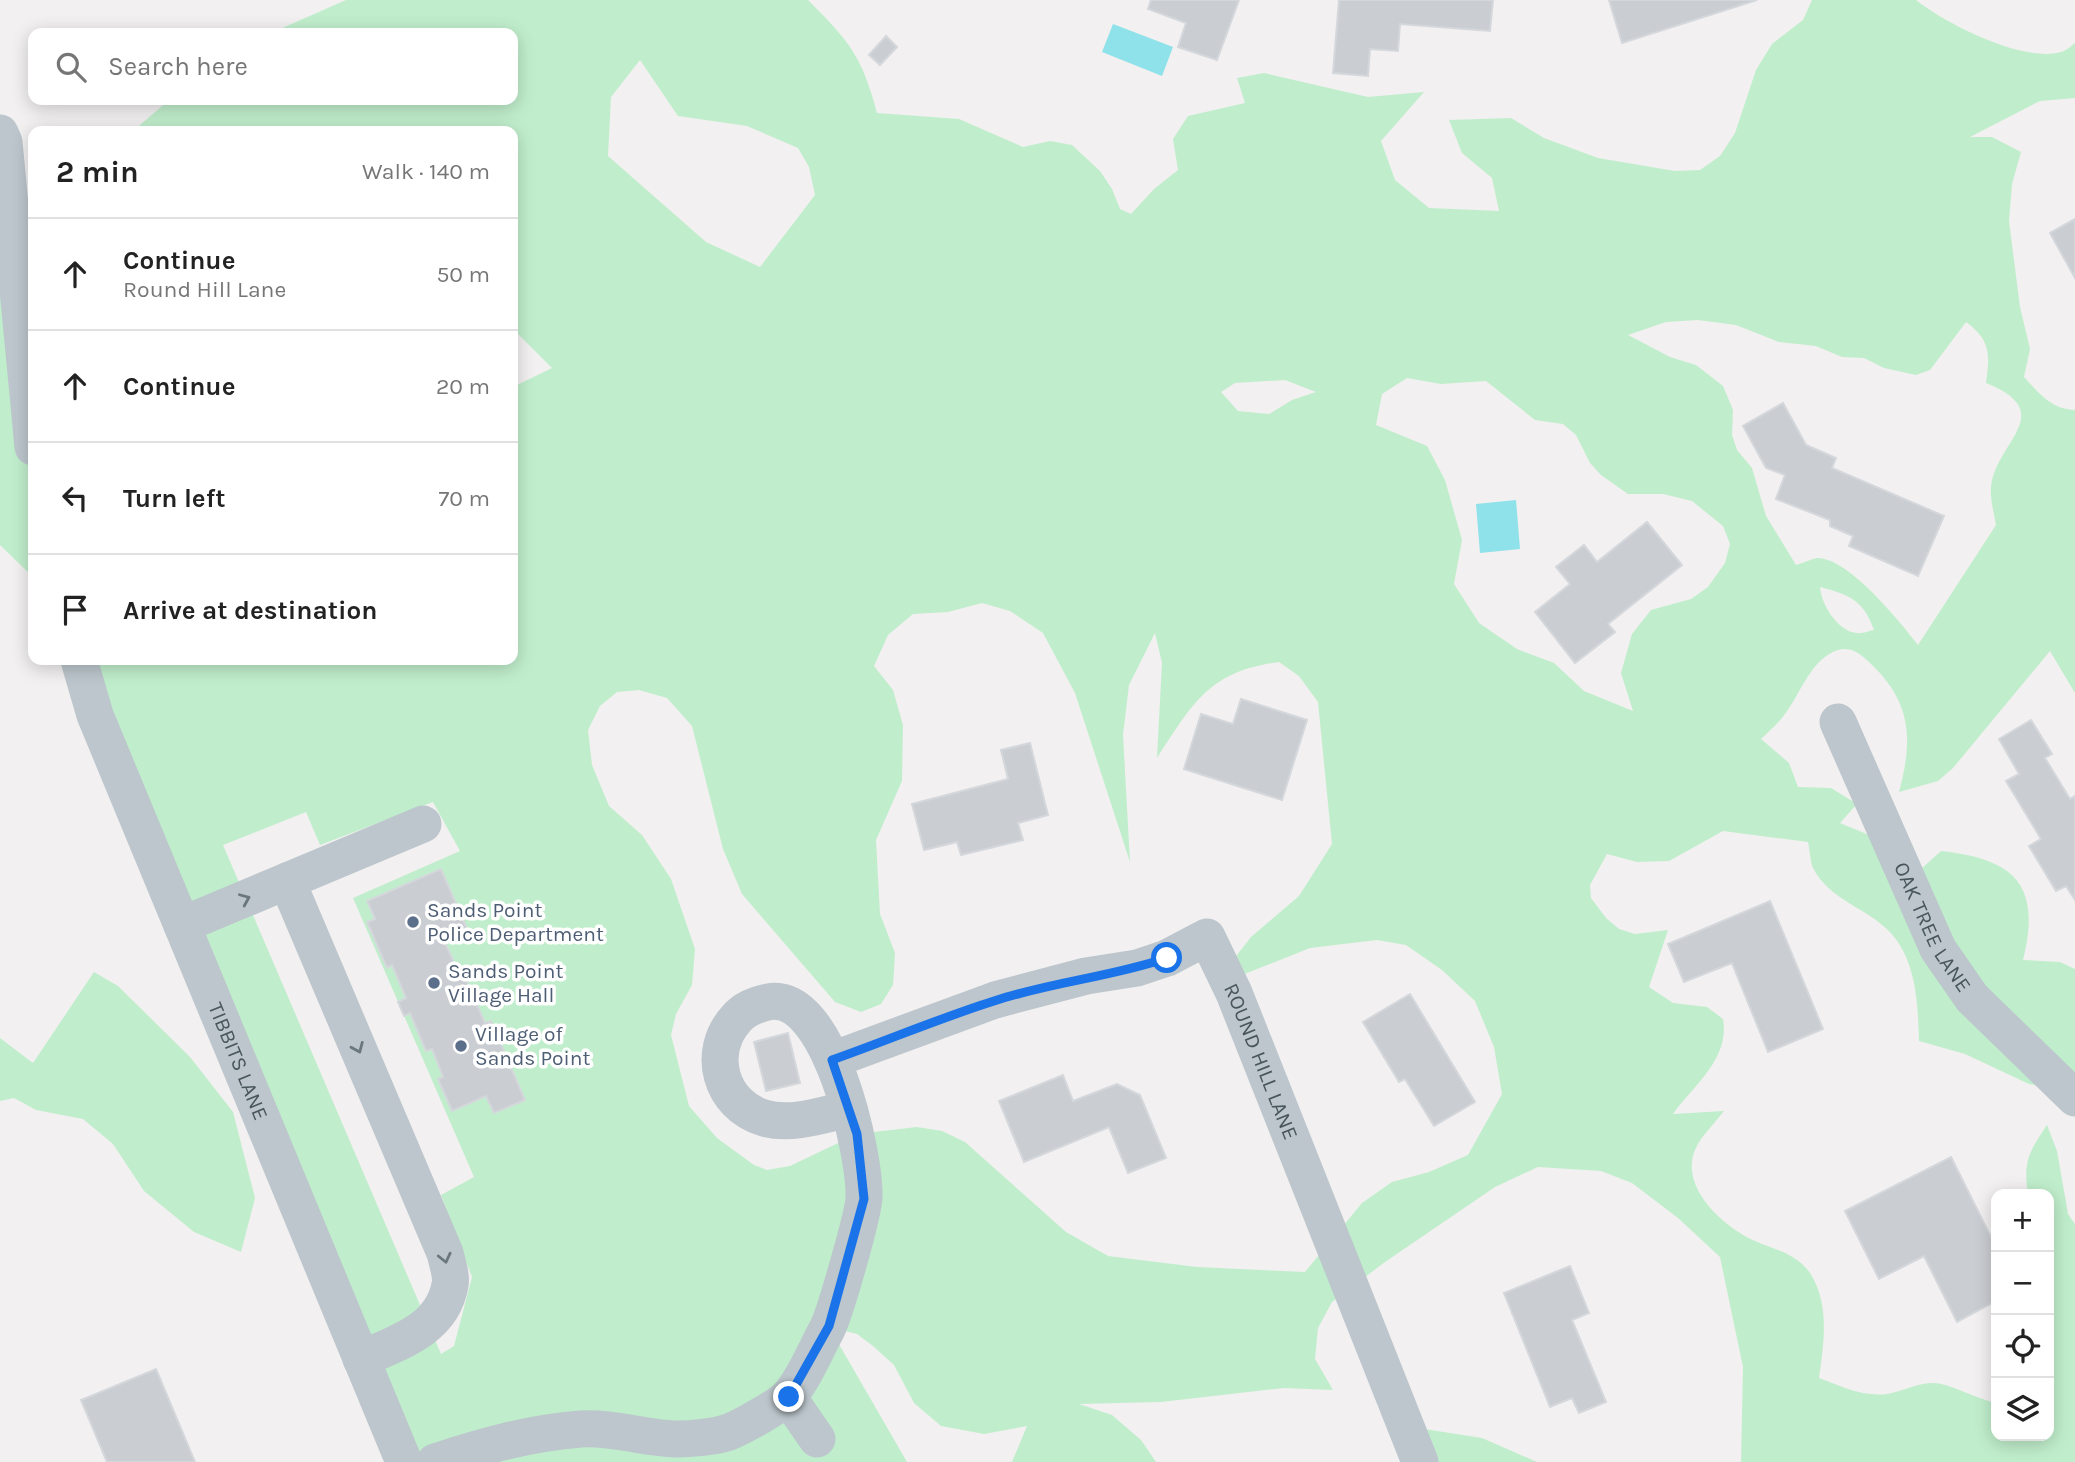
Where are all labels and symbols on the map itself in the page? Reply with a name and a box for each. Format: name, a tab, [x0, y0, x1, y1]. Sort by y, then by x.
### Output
street label: OAK TREE LANE	[1889, 858, 1976, 997]
one-way arrow	[238, 893, 250, 907]
place label: Sands Point Police Department	[427, 898, 604, 946]
marker: Sands Point Police Department	[405, 914, 421, 930]
route start	[1151, 942, 1182, 973]
place label: Sands Point Village Hall	[448, 959, 563, 1007]
marker: Sands Point Village Hall	[426, 975, 442, 991]
street label: ROUND HILL LANE	[1219, 979, 1303, 1143]
street label: TIBBITS LANE	[203, 999, 273, 1123]
place label: Village of Sands Point	[475, 1022, 590, 1070]
marker: Village of Sands Point	[453, 1038, 469, 1054]
one-way arrow	[350, 1041, 364, 1053]
one-way arrow	[437, 1252, 452, 1264]
route end	[773, 1381, 804, 1412]

